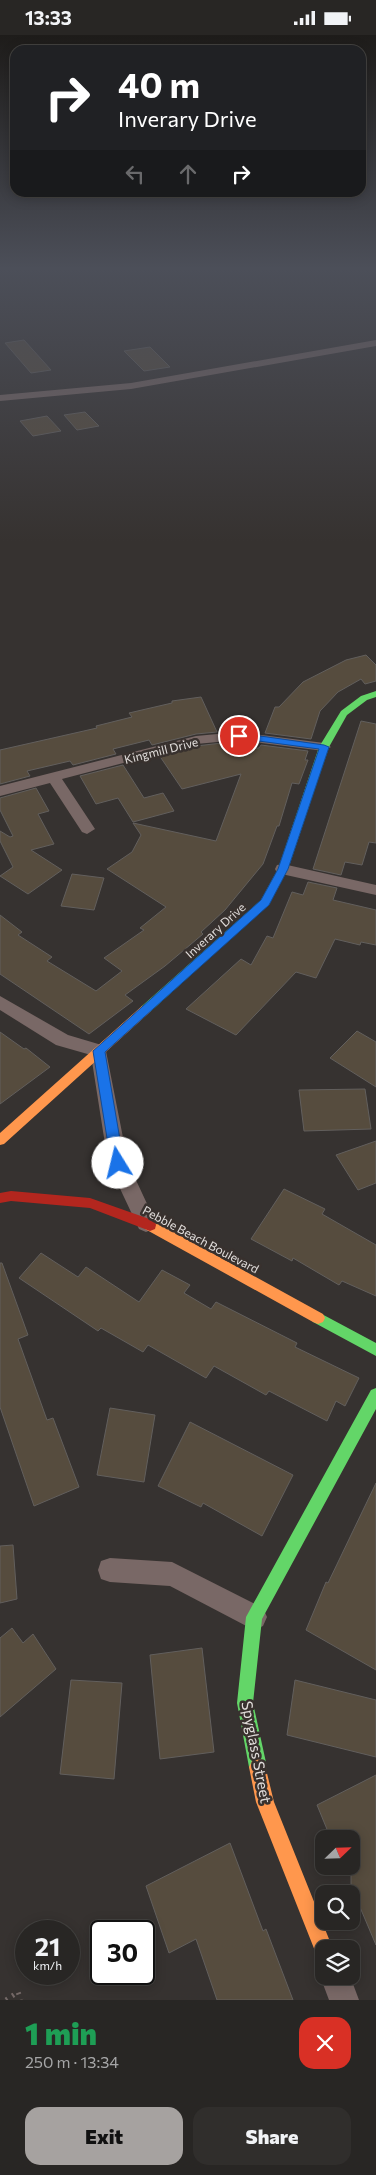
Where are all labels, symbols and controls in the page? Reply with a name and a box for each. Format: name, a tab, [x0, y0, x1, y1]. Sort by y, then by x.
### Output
text: 13:33	[25, 6, 72, 29]
text: 40 m	[118, 62, 200, 105]
icon: right	[35, 65, 100, 130]
text: Inverary Drive	[118, 105, 257, 132]
icon: left	[121, 160, 149, 188]
icon: ahead	[174, 160, 202, 188]
icon: right	[227, 160, 255, 188]
pin	[218, 715, 260, 757]
icon: arrive	[225, 722, 253, 750]
street label: Kingmill Drive	[123, 734, 199, 766]
street label: Inverary Drive	[182, 900, 248, 960]
position arrow	[91, 1136, 143, 1188]
street label: Pebble Beach Boulevard	[140, 1202, 262, 1276]
street label: Spyglass Street	[238, 1699, 276, 1805]
north arrow	[315, 1830, 360, 1875]
map controls	[315, 1830, 360, 1985]
button: search	[315, 1885, 360, 1930]
speed limit sign: 30	[90, 1920, 155, 1985]
text: 21	[35, 1931, 60, 1961]
button: layers	[315, 1940, 360, 1985]
text: km/h	[33, 1958, 62, 1972]
text: 1 min	[25, 2014, 97, 2051]
button: close	[299, 2017, 351, 2069]
text: 250 m · 13:34	[25, 2052, 119, 2071]
button: Exit	[25, 2107, 183, 2165]
button: Share	[193, 2107, 351, 2165]

